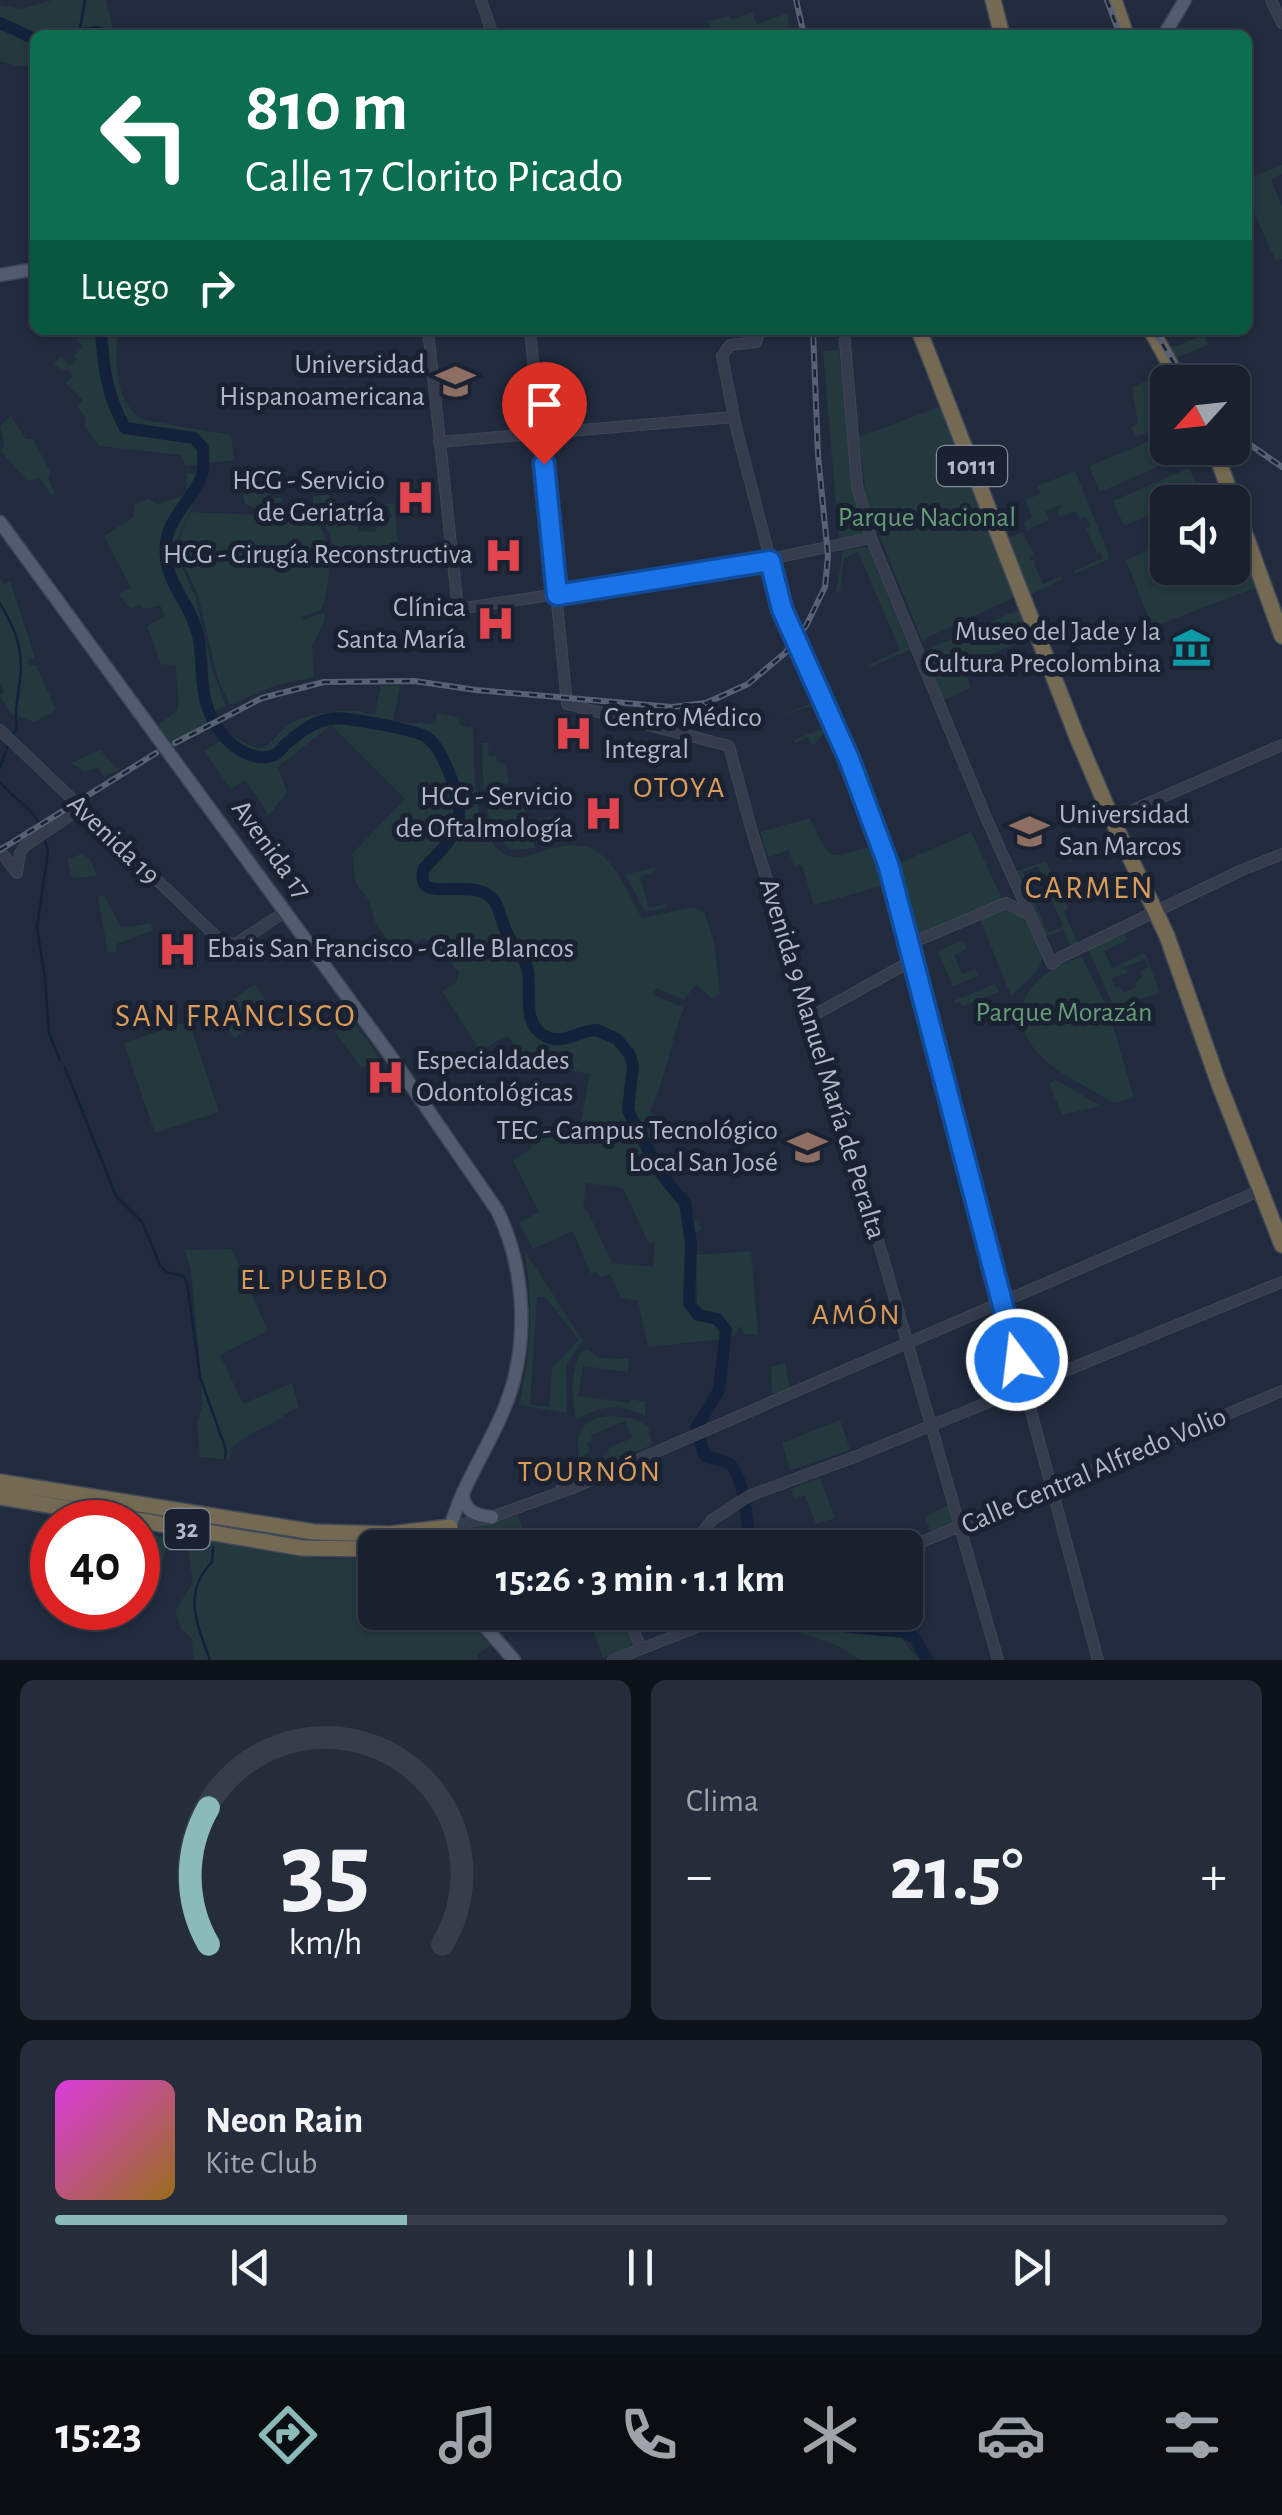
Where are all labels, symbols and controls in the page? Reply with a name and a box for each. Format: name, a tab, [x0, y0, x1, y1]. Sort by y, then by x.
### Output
icon: left	[80, 70, 210, 200]
text: 810 m	[245, 73, 408, 143]
text: Calle 17 Clorito Picado	[245, 155, 623, 200]
icon: right	[189, 260, 244, 315]
text: Luego	[80, 269, 169, 307]
place label: Universidad Hispanoamericana	[219, 351, 425, 411]
school or university icon: Universidad Hispanoamericana	[434, 360, 476, 402]
pin	[502, 362, 587, 465]
north arrow	[1150, 365, 1250, 465]
map controls	[1150, 365, 1250, 585]
icon: arrive	[517, 377, 572, 432]
road number: 10111	[937, 446, 1007, 486]
place label: HCG - Servicio de Geriatría	[232, 467, 385, 527]
hospital icon: HCG - Servicio de Geriatría	[394, 476, 436, 518]
button: sound	[1150, 485, 1250, 585]
park label: Parque Nacional	[838, 504, 1016, 532]
hospital icon: HCG - Cirugía Reconstructiva	[482, 534, 524, 576]
place label: HCG - Cirugía Reconstructiva	[163, 541, 473, 569]
place label: Clínica Santa María	[337, 594, 466, 654]
hospital icon: Clínica Santa María	[475, 603, 517, 645]
place label: Museo del Jade y la Cultura Precolombina	[924, 618, 1161, 678]
museum icon: Museo del Jade y la Cultura Precolombina	[1170, 627, 1212, 669]
place label: Centro Médico Integral	[604, 704, 762, 764]
hospital icon: Centro Médico Integral	[553, 713, 595, 755]
district label: OTOYA	[633, 773, 727, 803]
place label: HCG - Servicio de Oftalmología	[396, 783, 573, 843]
street label: Avenida 19	[62, 790, 164, 890]
hospital icon: HCG - Servicio de Oftalmología	[582, 792, 624, 834]
street label: Avenida 17	[226, 795, 316, 905]
place label: Universidad San Marcos	[1059, 801, 1190, 861]
school or university icon: Universidad San Marcos	[1008, 810, 1050, 852]
district label: CARMEN	[1025, 872, 1155, 904]
street label: Avenida 9 Manuel María de Peralta	[754, 875, 890, 1243]
hospital icon: Ebais San Francisco - Calle Blancos	[156, 928, 198, 970]
place label: Ebais San Francisco - Calle Blancos	[207, 935, 574, 963]
park label: Parque Morazán	[976, 999, 1152, 1027]
district label: SAN FRANCISCO	[115, 1000, 357, 1032]
place label: Especialdades Odontológicas	[416, 1047, 573, 1107]
hospital icon: Especialdades Odontológicas	[365, 1056, 407, 1098]
place label: TEC - Campus Tecnológico Local San José	[497, 1117, 778, 1177]
school or university icon: TEC - Campus Tecnológico Local San José	[787, 1126, 829, 1168]
district label: EL PUEBLO	[240, 1265, 390, 1295]
district label: AMÓN	[812, 1298, 902, 1330]
position arrow	[965, 1308, 1069, 1412]
street label: Calle Central Alfredo Volio	[958, 1403, 1230, 1539]
district label: TOURNÓN	[518, 1455, 663, 1487]
speed limit sign: 40	[30, 1500, 160, 1630]
road number: 32	[164, 1509, 210, 1549]
text: 15:26 · 3 min · 1.1 km	[496, 1561, 785, 1599]
text: Clima	[686, 1785, 759, 1817]
text: 35	[281, 1819, 370, 1923]
text: 21.5°	[890, 1838, 1023, 1913]
text: −	[686, 1849, 712, 1904]
text: +	[1201, 1849, 1227, 1904]
text: km/h	[289, 1925, 362, 1961]
text: Neon Rain	[205, 2102, 363, 2140]
text: Kite Club	[205, 2147, 317, 2179]
icon: previous	[223, 2240, 278, 2295]
icon: pause	[613, 2240, 668, 2295]
icon: next	[1004, 2240, 1059, 2295]
icon: directions	[253, 2400, 323, 2470]
icon: music	[433, 2400, 503, 2470]
icon: phone	[614, 2400, 684, 2470]
icon: climate	[795, 2400, 865, 2470]
icon: car	[976, 2400, 1046, 2470]
icon: filters	[1157, 2400, 1227, 2470]
text: 15:23	[55, 2412, 142, 2457]

